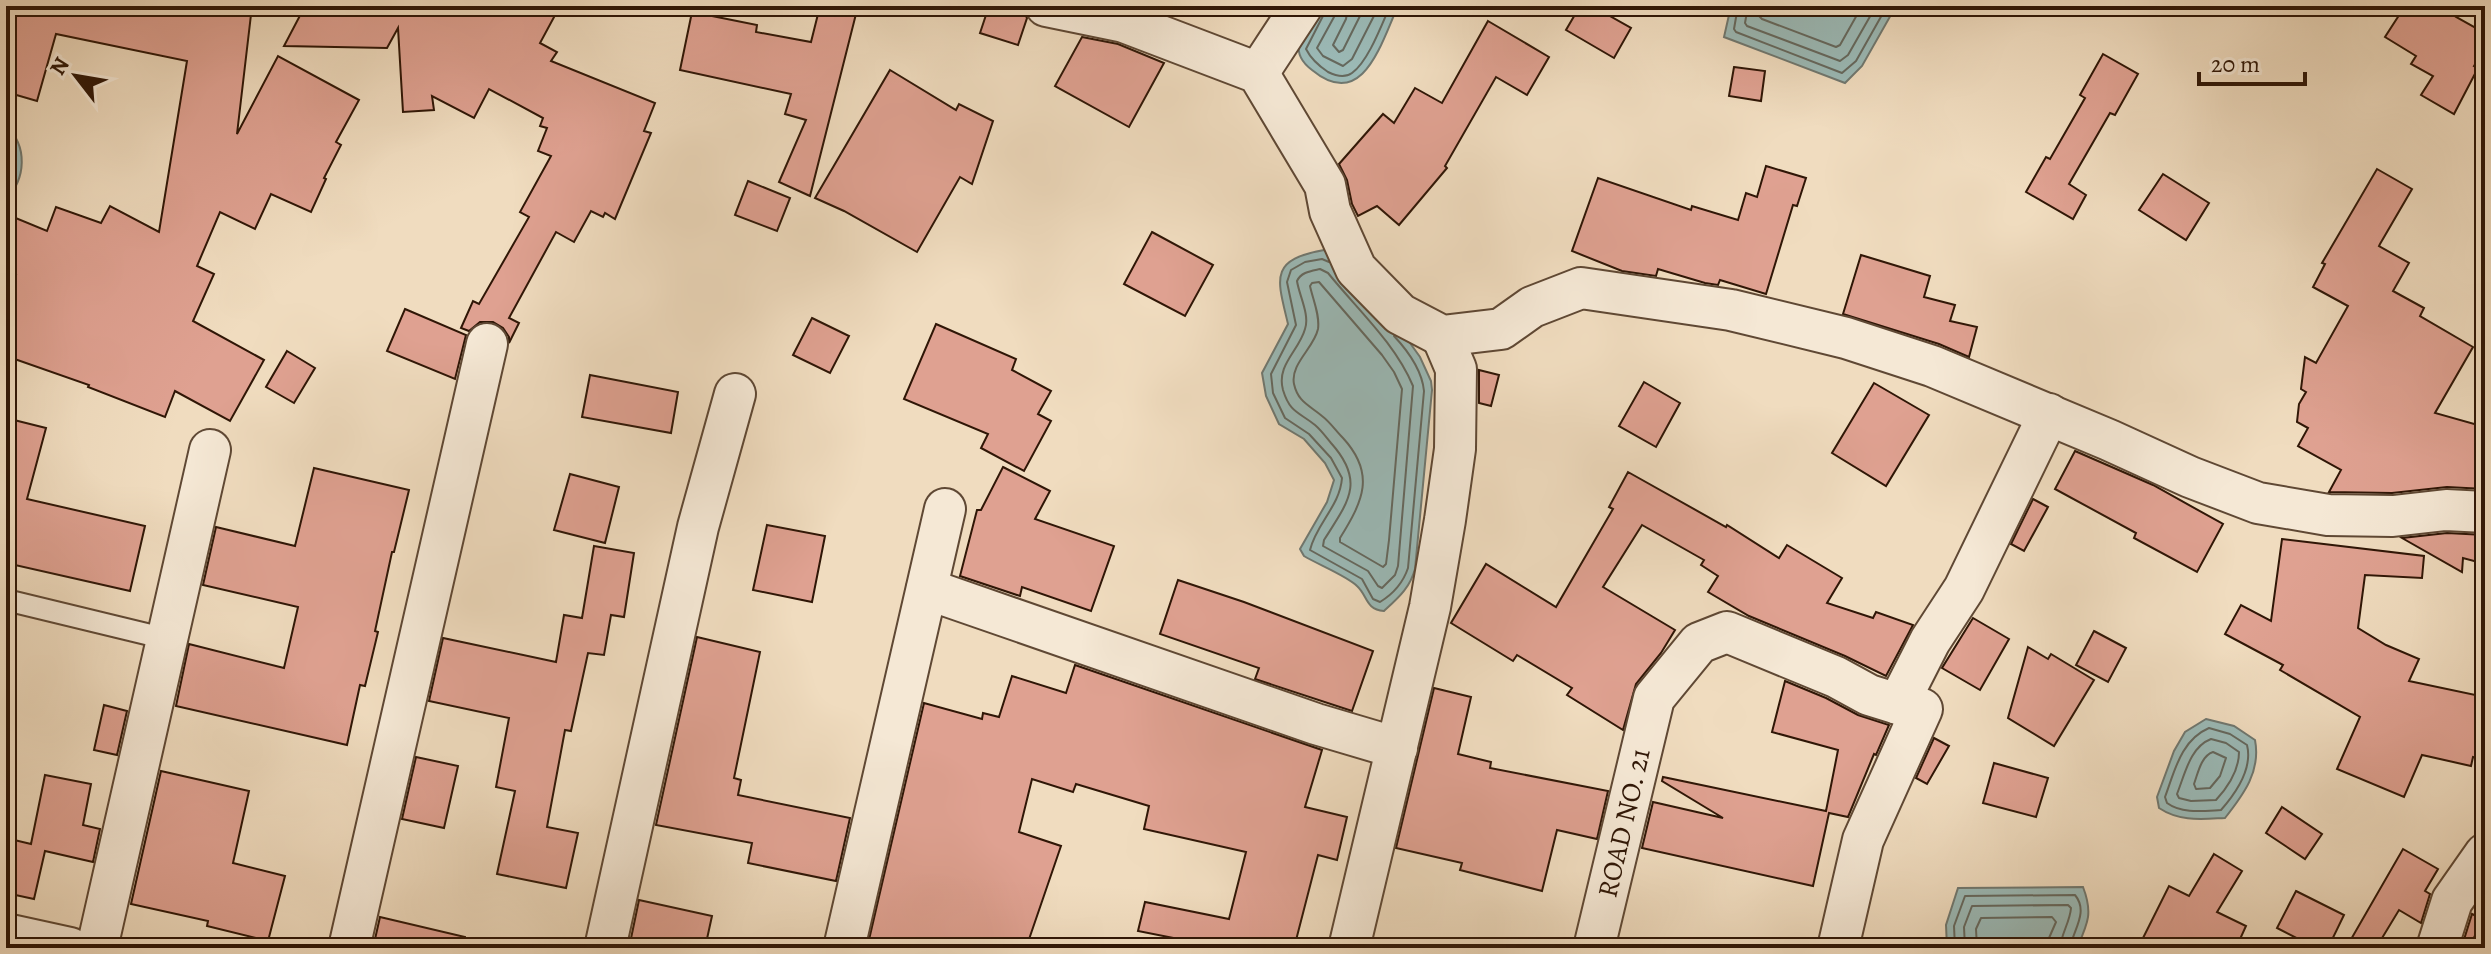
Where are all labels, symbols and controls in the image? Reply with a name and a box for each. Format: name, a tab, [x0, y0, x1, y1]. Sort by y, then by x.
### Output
north arrow	[36, 36, 116, 116]
scale bar	[2199, 36, 2305, 86]
text: 20 m	[2211, 48, 2260, 80]
text: N	[43, 52, 77, 81]
street label: ROAD NO. 21	[1588, 745, 1660, 901]

